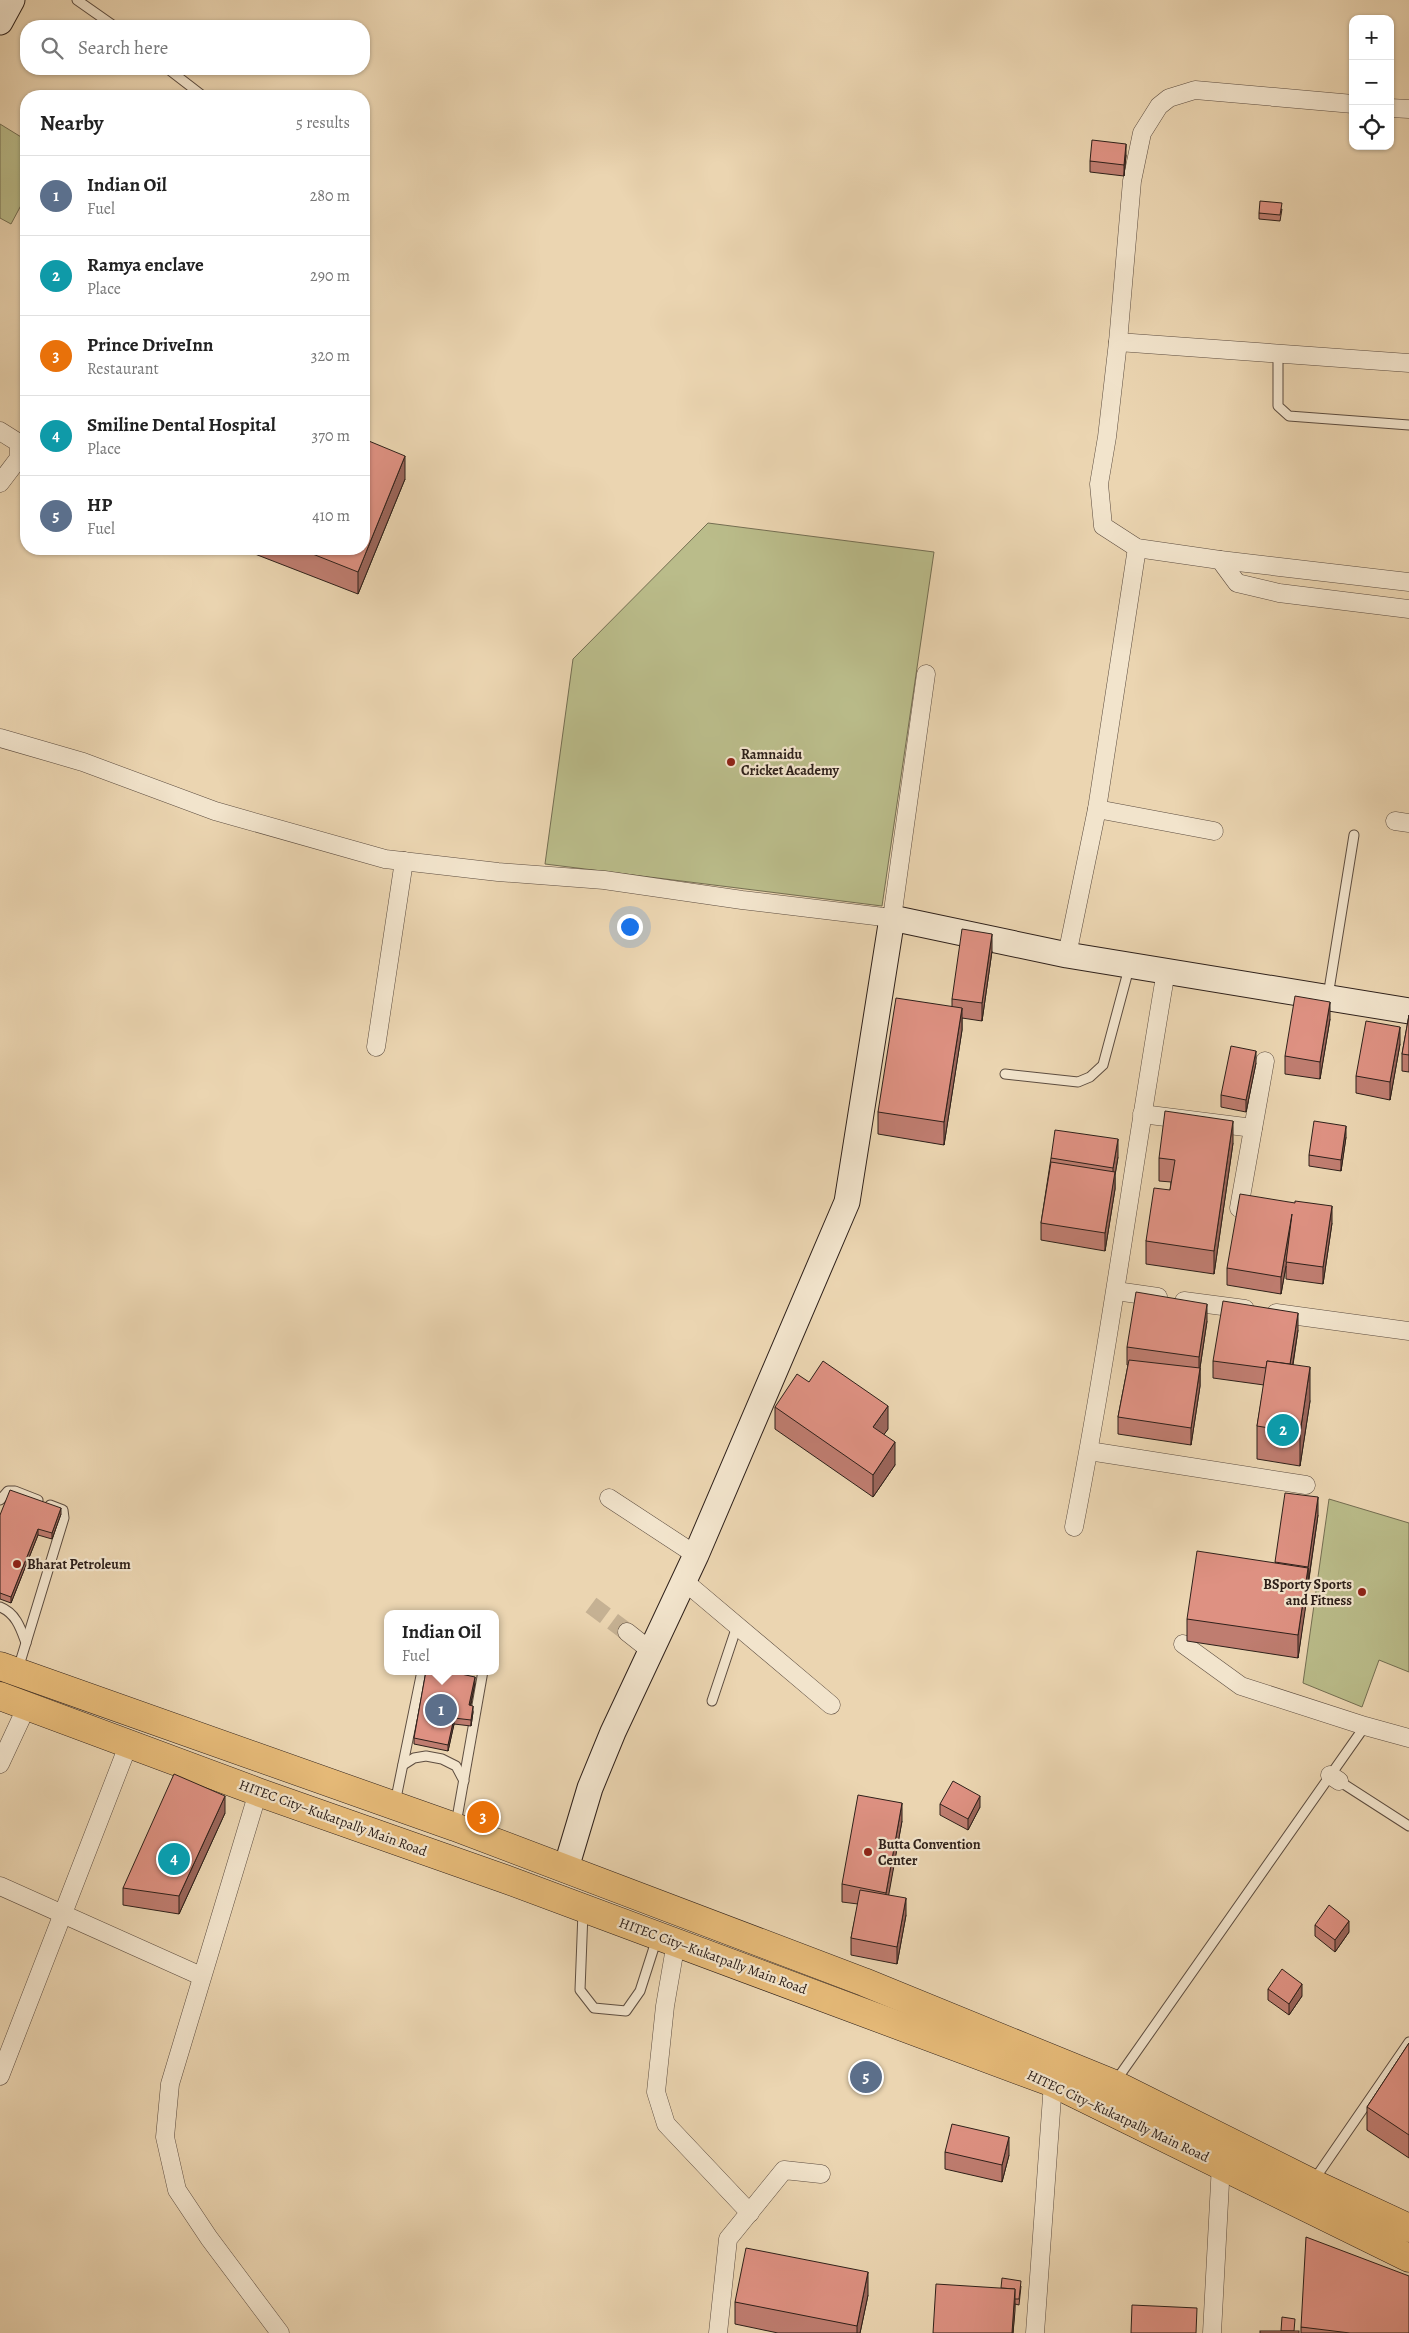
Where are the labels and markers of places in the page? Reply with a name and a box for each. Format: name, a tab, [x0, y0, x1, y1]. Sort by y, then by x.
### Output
place label: Ramnaidu Cricket Academy	[741, 745, 839, 780]
marker: Ramnaidu Cricket Academy	[725, 756, 737, 768]
pin: 2	[1267, 1411, 1299, 1449]
place label: Bharat Petroleum	[27, 1555, 131, 1574]
marker: Bharat Petroleum	[11, 1558, 23, 1570]
place label: BSporty Sports and Fitness	[1263, 1575, 1352, 1610]
marker: BSporty Sports and Fitness	[1356, 1586, 1368, 1598]
pin: 1	[425, 1691, 457, 1729]
pin: 3	[467, 1798, 499, 1836]
place label: Butta Convention Center	[878, 1835, 981, 1870]
pin: 4	[158, 1840, 190, 1878]
marker: Butta Convention Center	[862, 1846, 874, 1858]
pin: 5	[850, 2058, 882, 2096]

